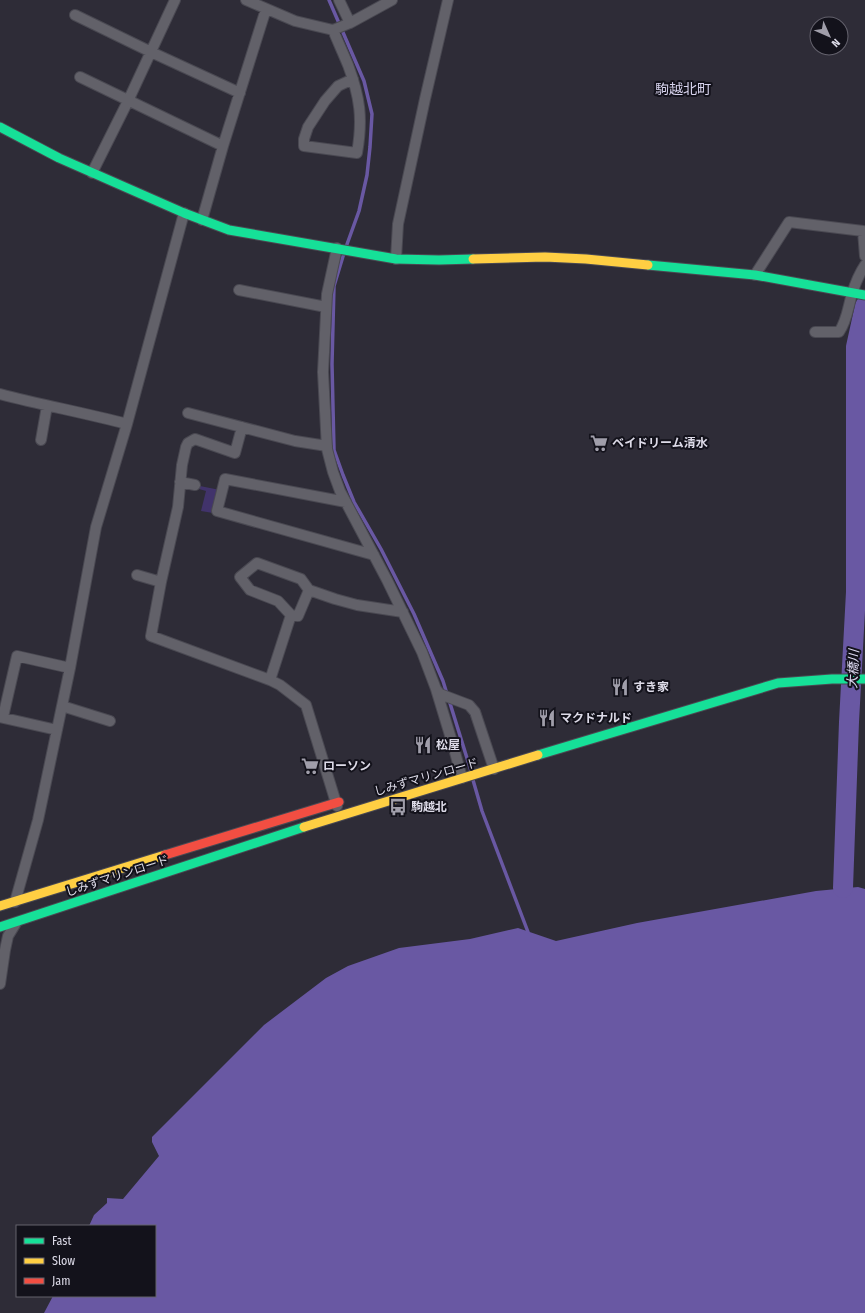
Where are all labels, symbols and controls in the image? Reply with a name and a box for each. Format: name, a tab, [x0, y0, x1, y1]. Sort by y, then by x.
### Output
north arrow	[809, 16, 849, 56]
text: N	[829, 36, 843, 50]
district label: 駒越北町	[655, 81, 711, 98]
supermarket icon: ベイドリーム清水	[589, 433, 609, 453]
place label: ベイドリーム清水	[612, 436, 708, 450]
water label: 大橋川	[844, 647, 862, 689]
restaurant icon: すき家	[610, 677, 630, 697]
place label: すき家	[633, 680, 669, 694]
restaurant icon: マクドナルド	[537, 708, 557, 728]
place label: マクドナルド	[560, 711, 632, 725]
restaurant icon: 松屋	[413, 735, 433, 755]
place label: 松屋	[436, 738, 460, 752]
street label: しみずマリンロード	[372, 755, 480, 799]
supermarket icon: ローソン	[300, 756, 320, 776]
place label: ローソン	[323, 759, 371, 773]
bus stop icon: 駒越北	[388, 797, 408, 817]
place label: 駒越北	[411, 800, 447, 814]
street label: しみずマリンロード	[63, 853, 171, 899]
legend	[16, 1225, 156, 1297]
text: Fast	[52, 1234, 71, 1248]
text: Slow	[52, 1254, 75, 1268]
text: Jam	[52, 1274, 70, 1288]

